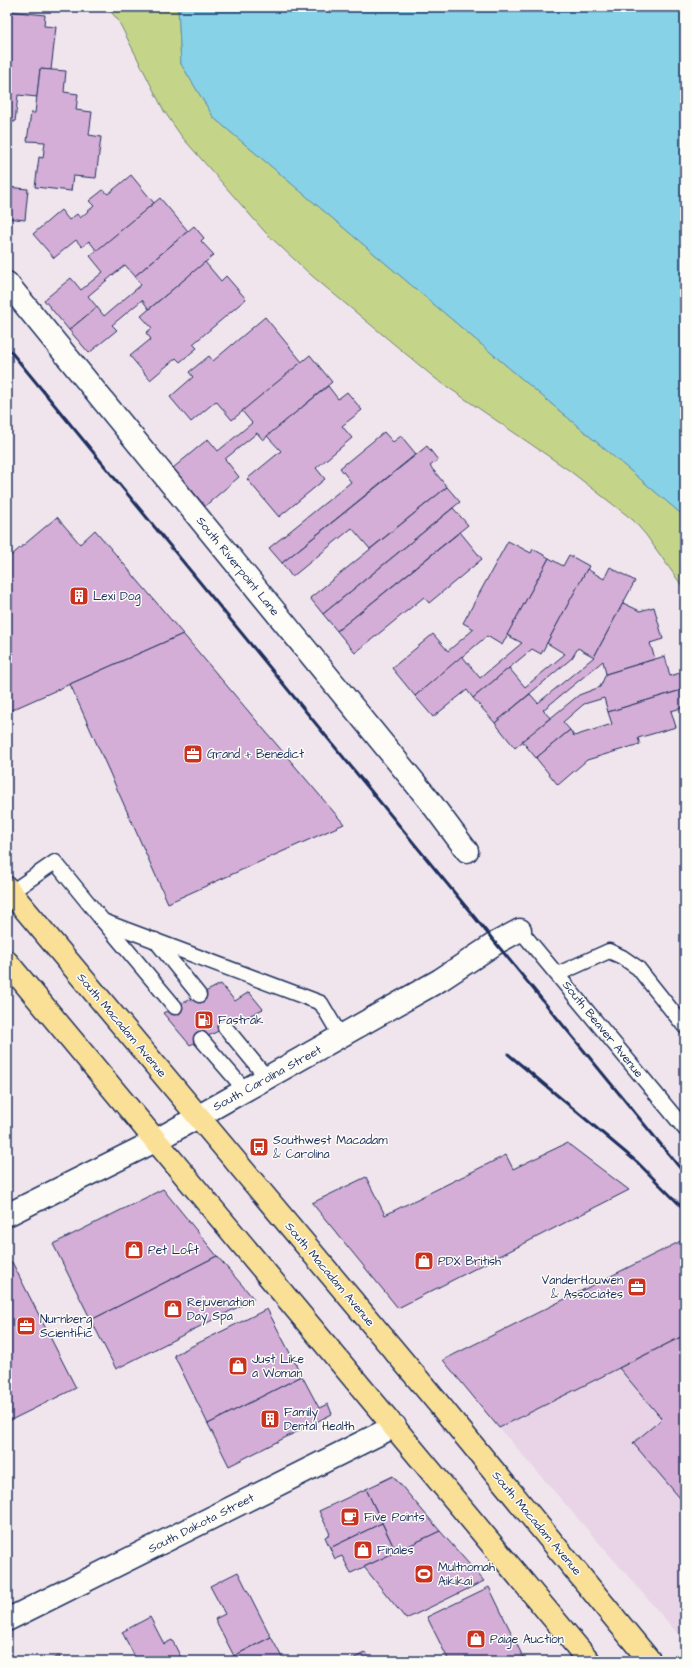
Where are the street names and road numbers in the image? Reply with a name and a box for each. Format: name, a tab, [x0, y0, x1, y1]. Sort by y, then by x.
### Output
street label: South Riverpoint Lane	[192, 513, 283, 620]
street label: South Macadam Avenue	[73, 970, 171, 1081]
street label: South Beaver Avenue	[558, 977, 647, 1082]
street label: South Carolina Street	[210, 1041, 325, 1115]
street label: South Macadam Avenue	[281, 1219, 379, 1330]
street label: South Macadam Avenue	[488, 1468, 586, 1579]
street label: South Dakota Street	[145, 1489, 257, 1558]

